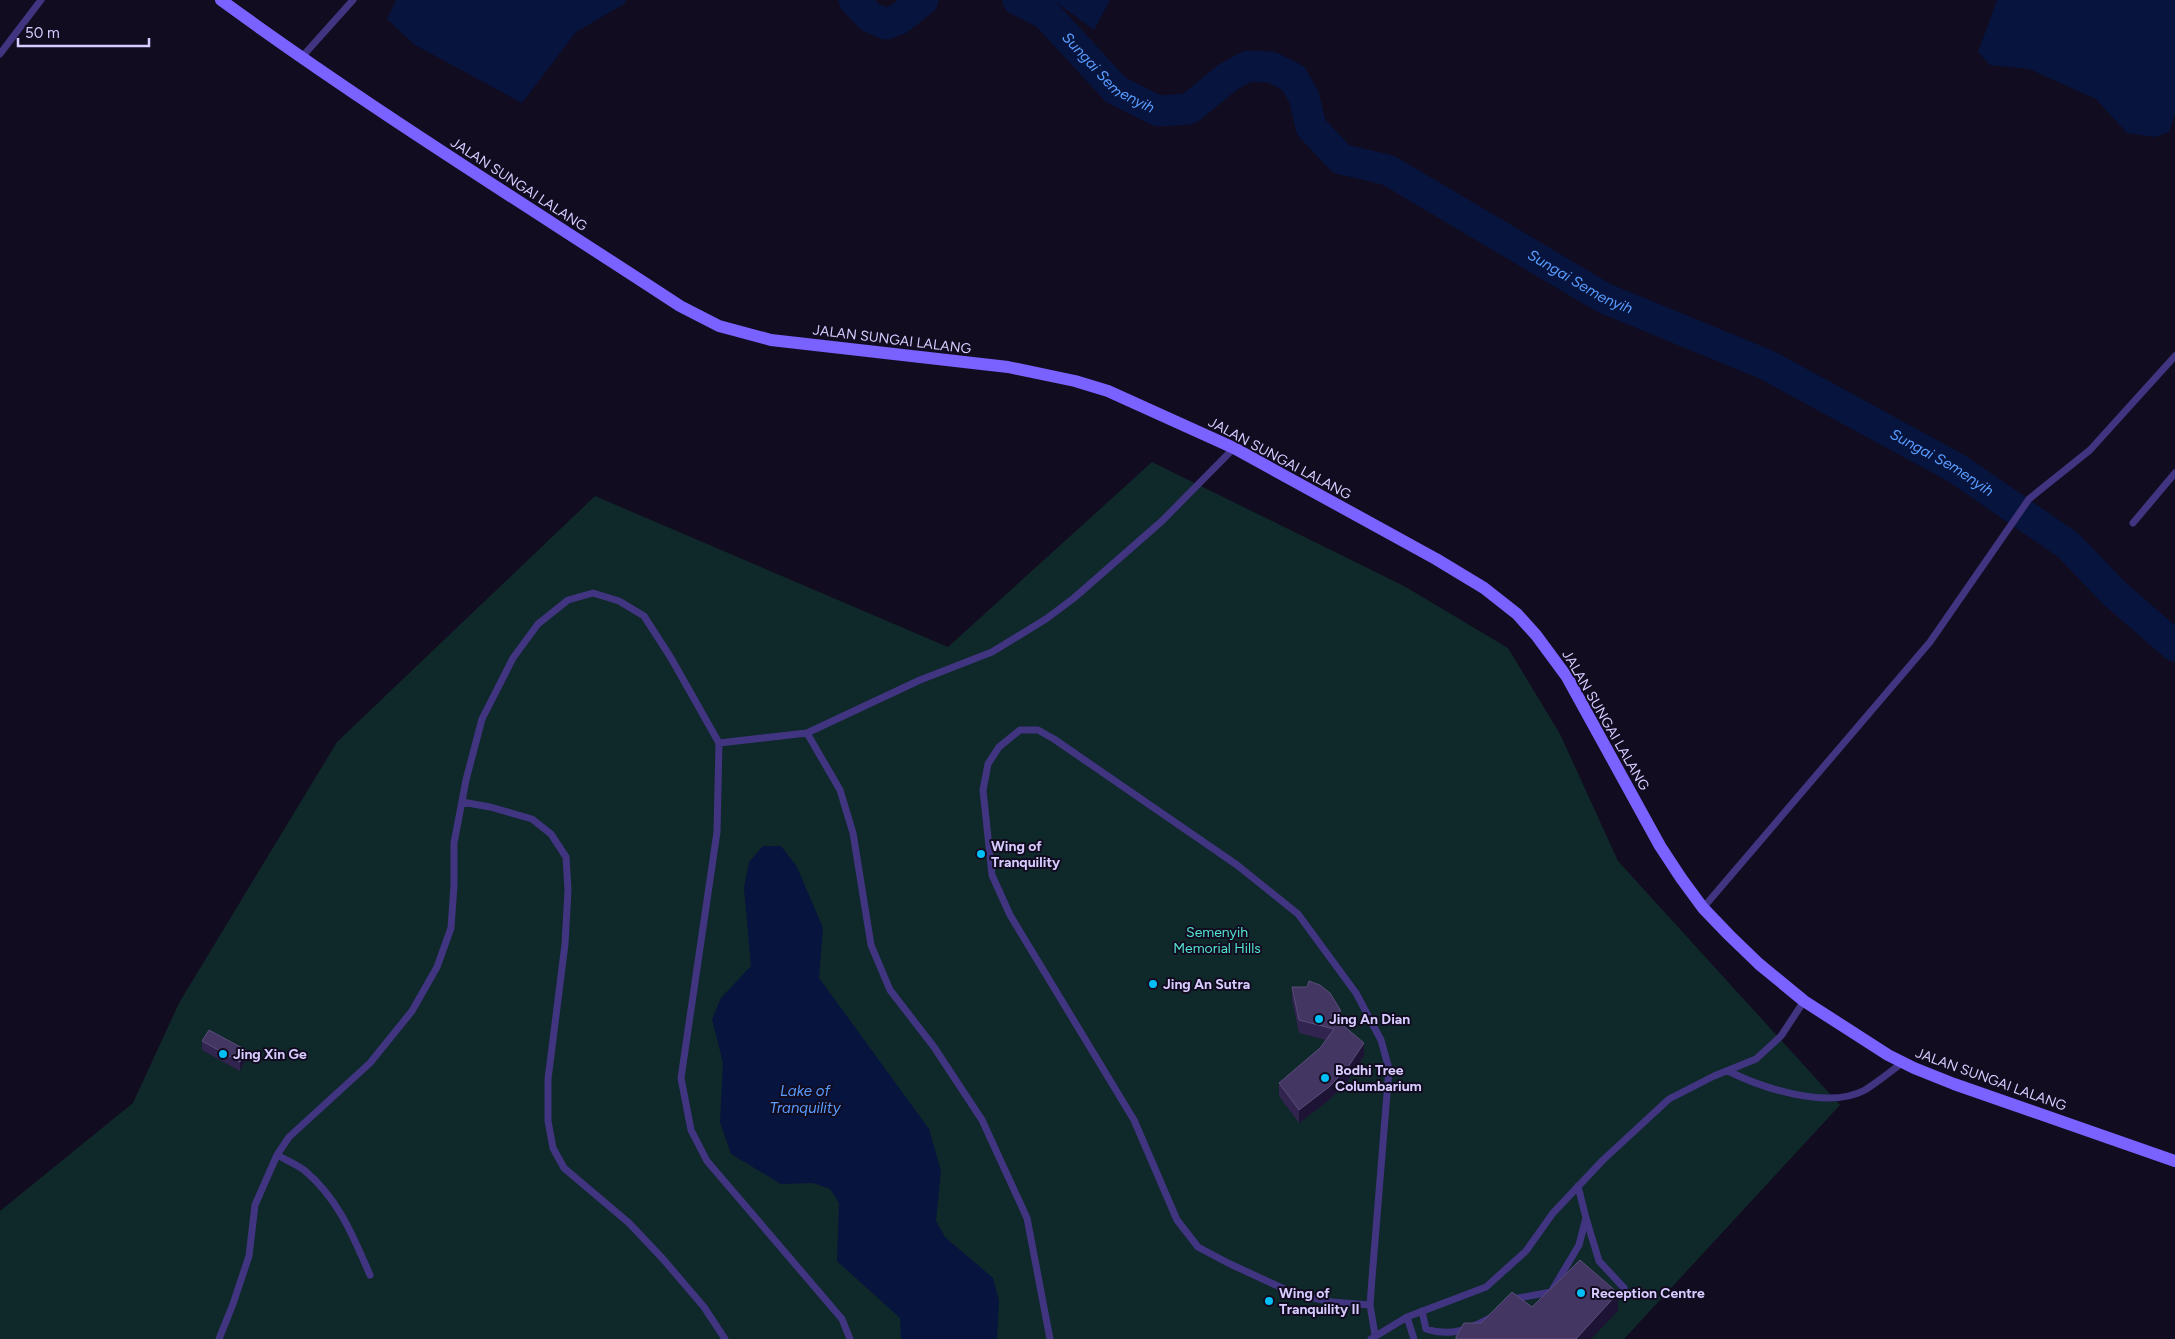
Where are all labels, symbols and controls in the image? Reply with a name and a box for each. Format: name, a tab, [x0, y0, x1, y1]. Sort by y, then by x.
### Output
scale bar	[18, 15, 149, 47]
text: 50 m	[25, 24, 60, 42]
water label: Sungai Semenyih	[1058, 29, 1158, 117]
street label: JALAN SUNGAI LALANG	[447, 134, 590, 235]
water label: Sungai Semenyih	[1524, 246, 1635, 318]
street label: JALAN SUNGAI LALANG	[812, 321, 972, 358]
street label: JALAN SUNGAI LALANG	[1205, 414, 1354, 504]
water label: Sungai Semenyih	[1887, 425, 1997, 500]
street label: JALAN SUNGAI LALANG	[1558, 647, 1653, 794]
place label: Wing of Tranquility	[991, 838, 1061, 871]
marker: Wing of Tranquility	[975, 848, 987, 860]
park label: Semenyih Memorial Hills	[1173, 924, 1261, 957]
place label: Jing An Sutra	[1163, 976, 1250, 993]
marker: Jing An Sutra	[1147, 978, 1159, 990]
place label: Jing An Dian	[1329, 1011, 1410, 1028]
marker: Jing An Dian	[1313, 1013, 1325, 1025]
street label: JALAN SUNGAI LALANG	[1913, 1044, 2069, 1115]
place label: Jing Xin Ge	[233, 1046, 307, 1063]
marker: Jing Xin Ge	[217, 1048, 229, 1060]
place label: Bodhi Tree Columbarium	[1335, 1062, 1422, 1095]
marker: Bodhi Tree Columbarium	[1319, 1072, 1331, 1084]
water label: Lake of Tranquility	[769, 1082, 842, 1117]
place label: Wing of Tranquility II	[1279, 1285, 1360, 1318]
place label: Reception Centre	[1591, 1285, 1705, 1302]
marker: Reception Centre	[1575, 1287, 1587, 1299]
marker: Wing of Tranquility II	[1263, 1295, 1275, 1307]

